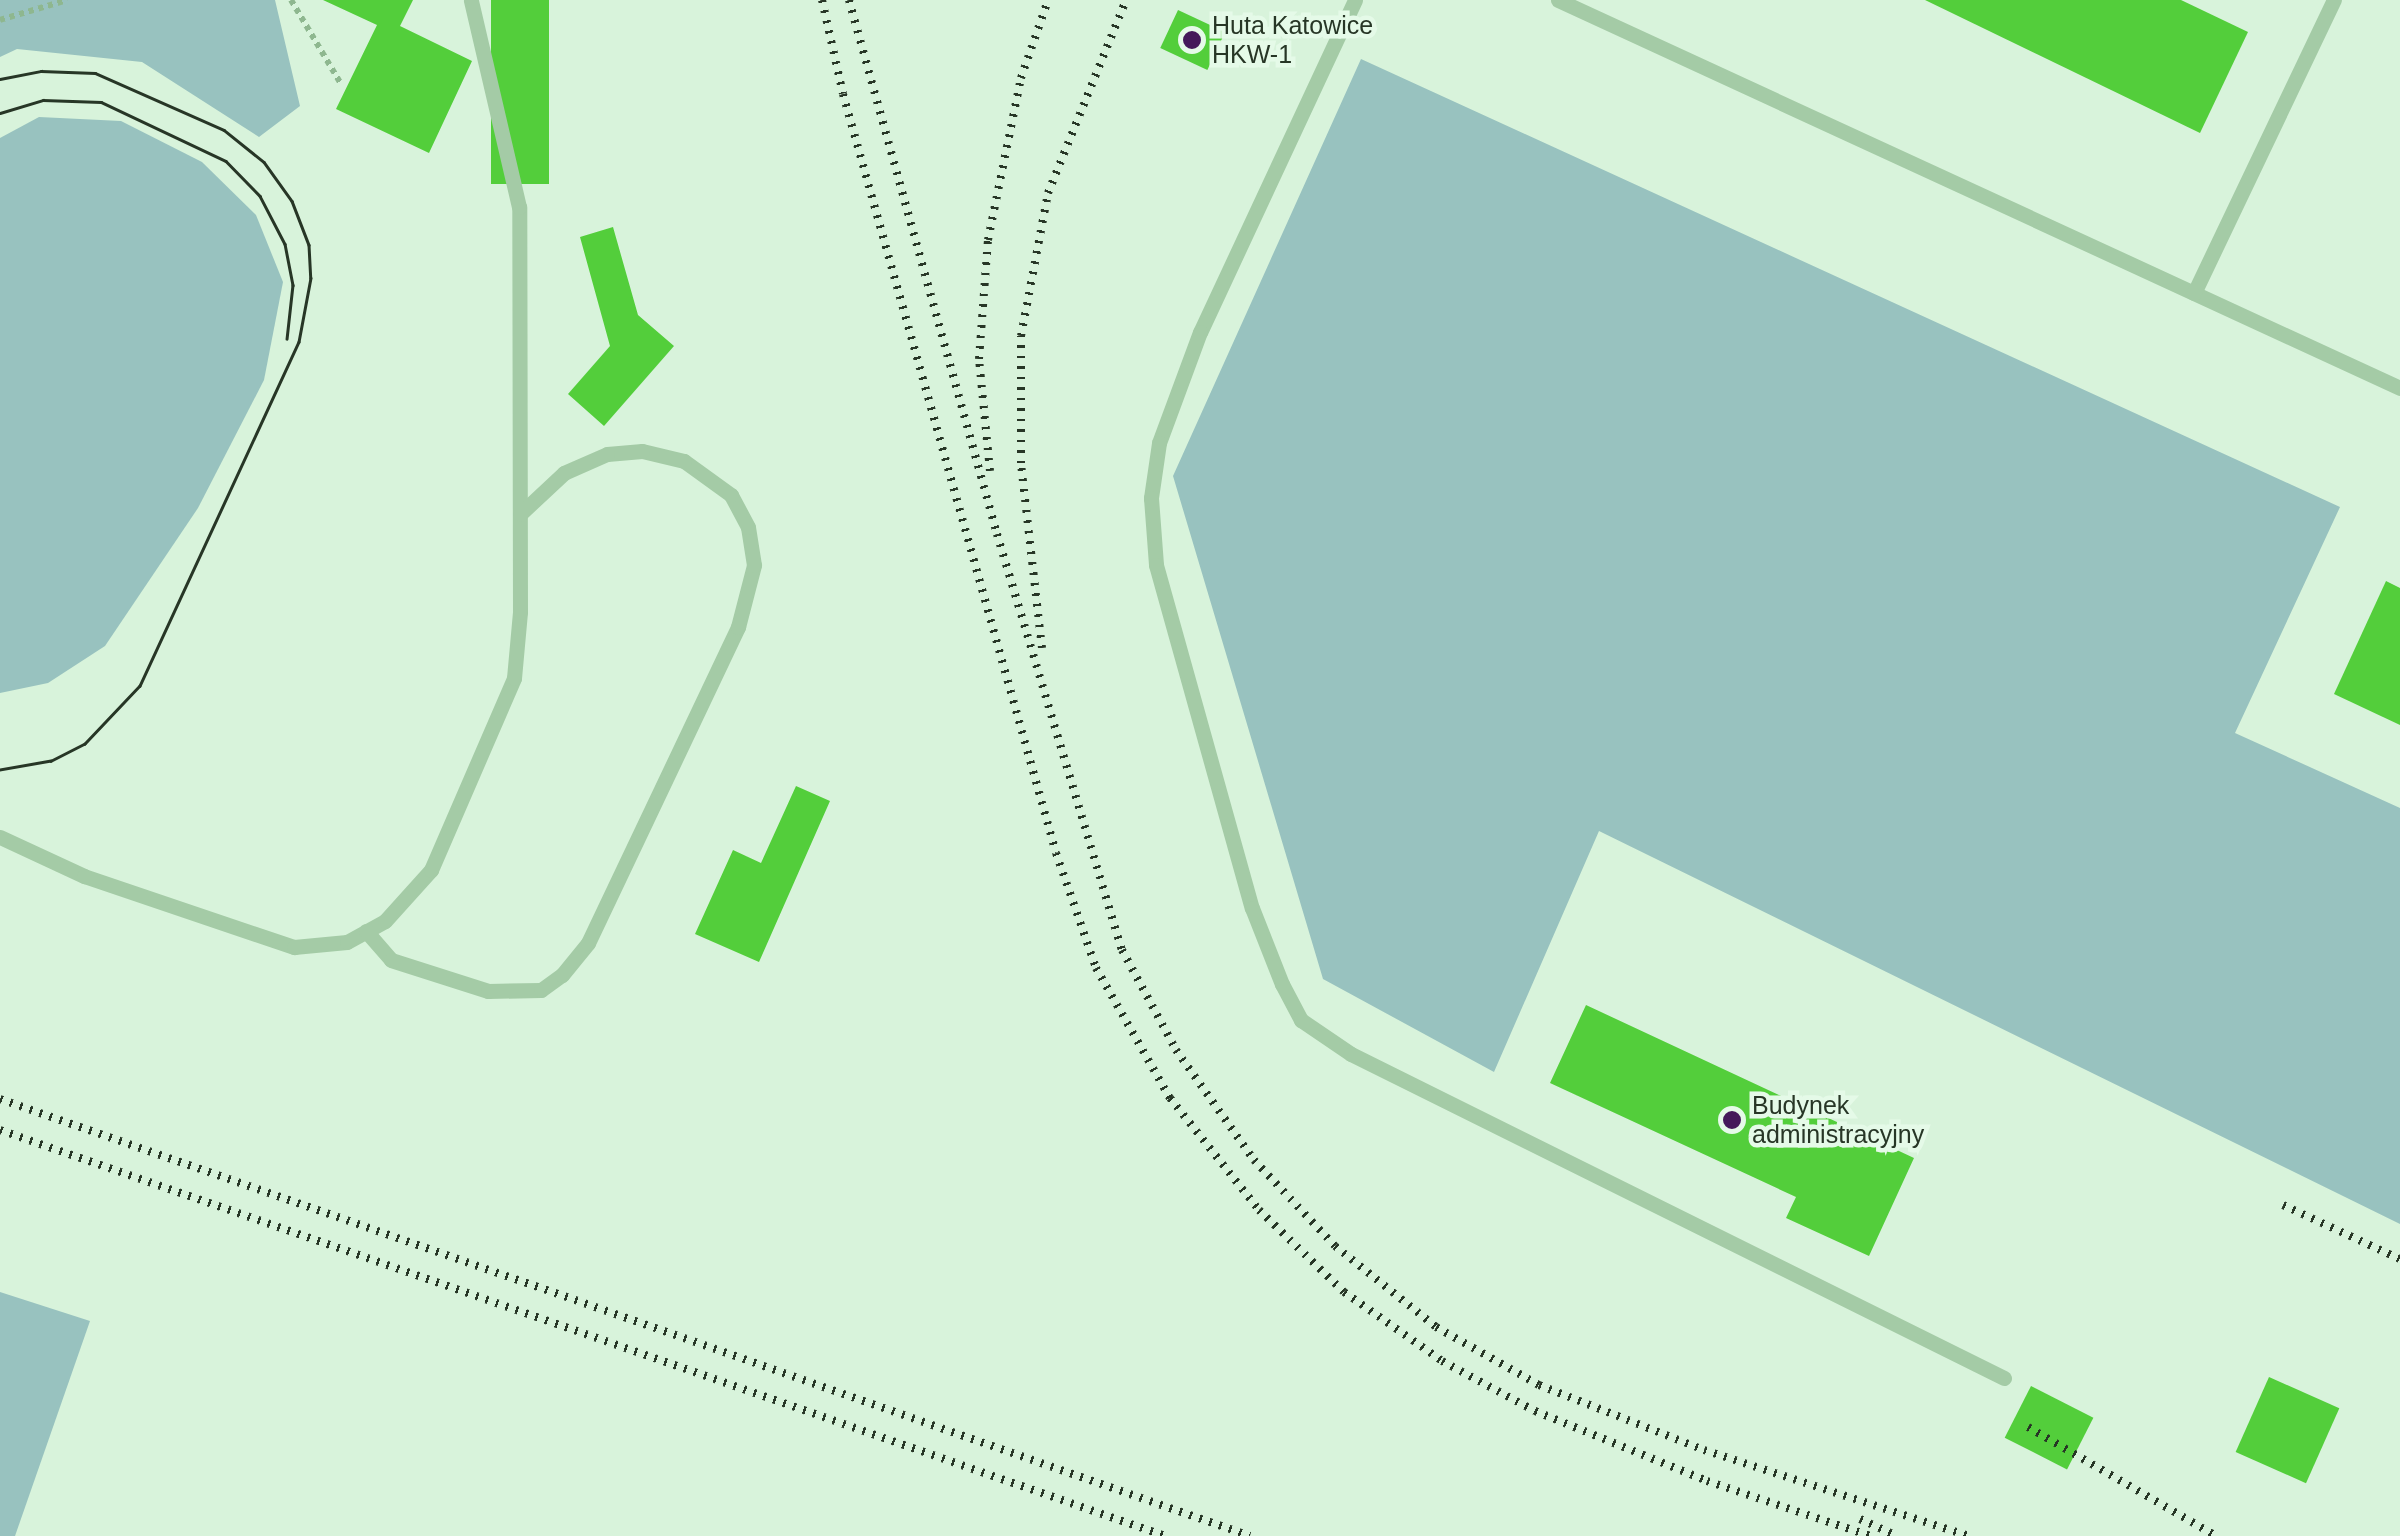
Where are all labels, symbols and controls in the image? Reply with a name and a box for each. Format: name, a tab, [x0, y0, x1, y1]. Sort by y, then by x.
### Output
place label: Huta Katowice HKW-1	[1212, 11, 1373, 70]
marker: Huta Katowice HKW-1	[1181, 29, 1203, 51]
place label: Budynek administracyjny	[1752, 1091, 1924, 1150]
marker: Budynek administracyjny	[1721, 1109, 1743, 1131]

